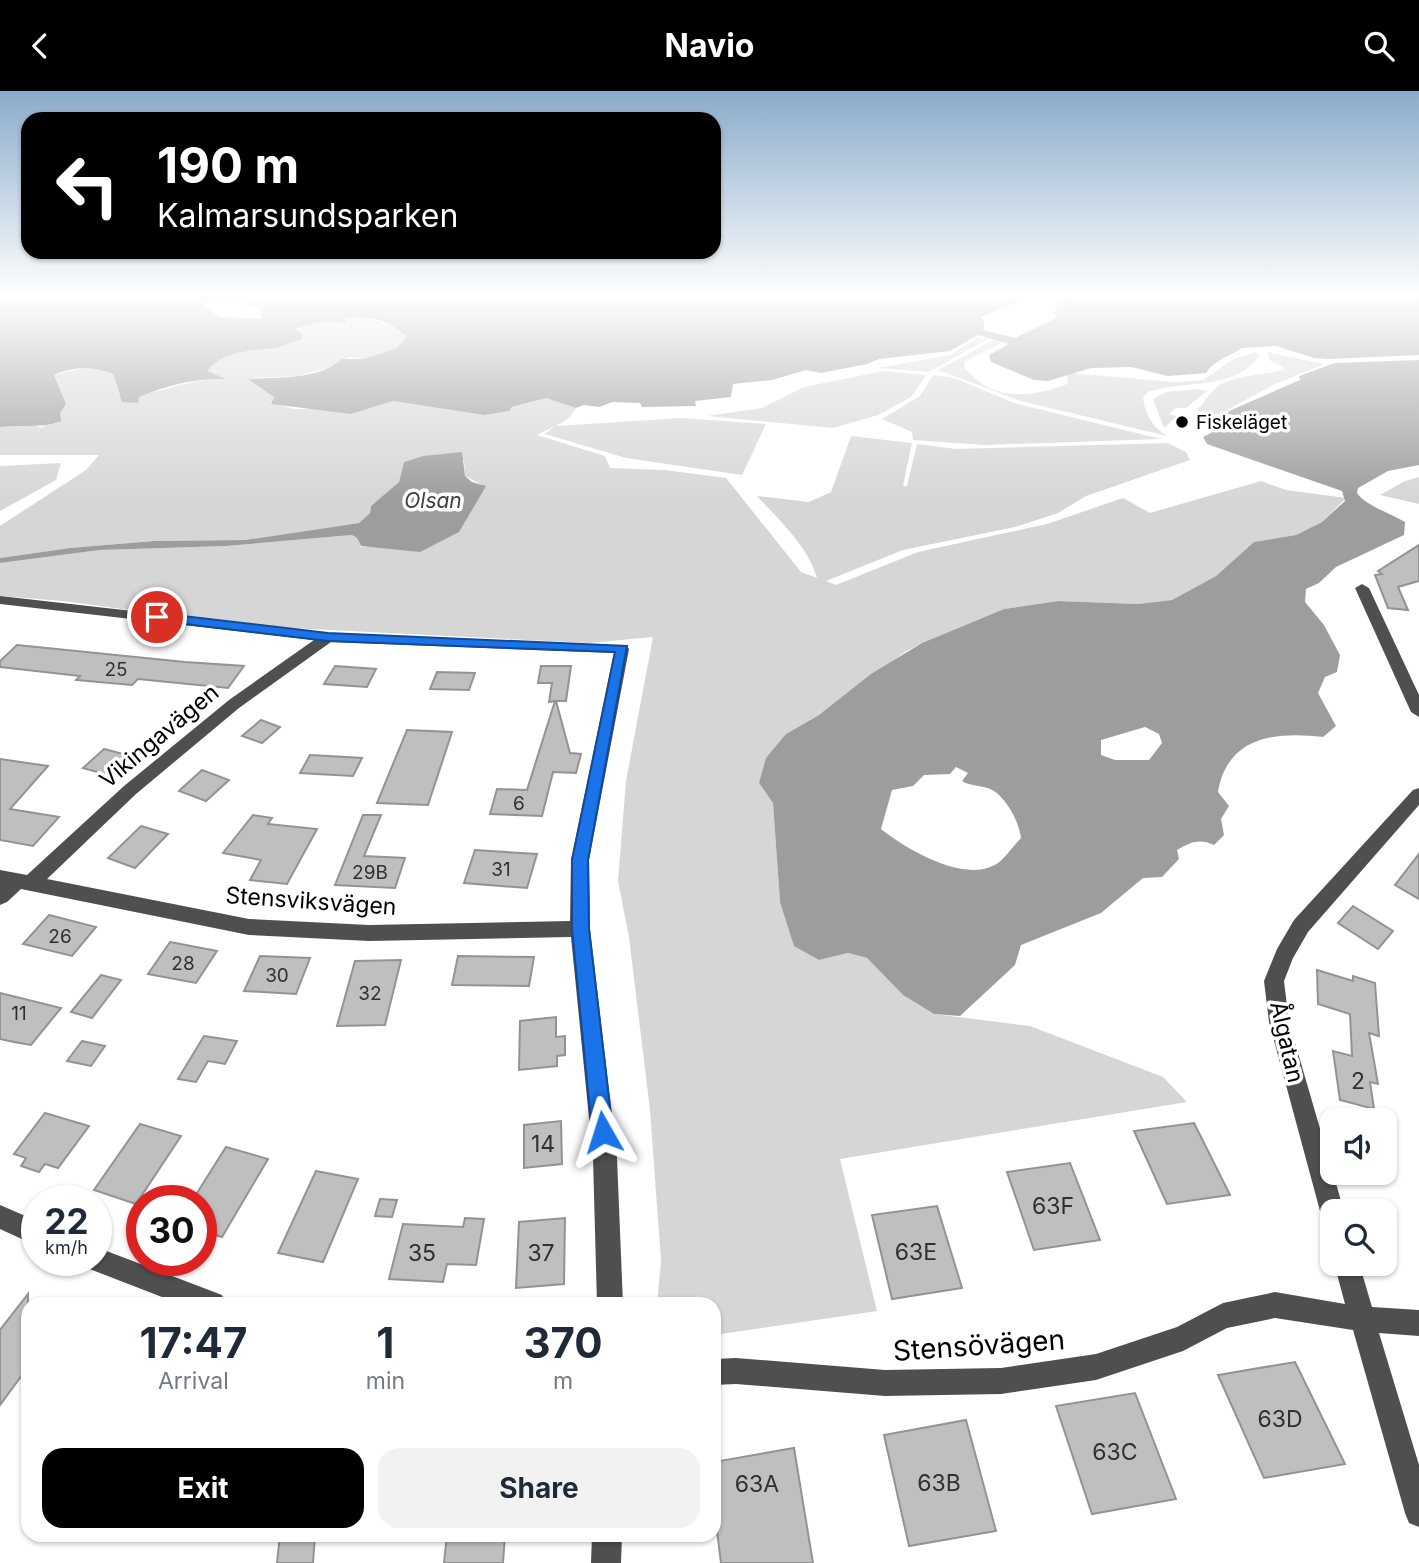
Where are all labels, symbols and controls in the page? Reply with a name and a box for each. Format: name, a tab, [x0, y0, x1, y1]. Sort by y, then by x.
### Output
text: Navio	[665, 26, 754, 65]
icon: back	[21, 27, 59, 65]
icon: search	[1360, 27, 1398, 65]
text: 190 m	[157, 136, 299, 195]
icon: left	[42, 140, 133, 231]
text: Kalmarsundsparken	[157, 196, 458, 235]
place label: Fiskeläget	[1196, 411, 1287, 434]
marker: Fiskeläget	[1174, 414, 1190, 430]
water label: Olsan	[404, 488, 462, 513]
pin	[127, 587, 187, 647]
icon: arrive	[138, 598, 176, 636]
house number: 25	[104, 658, 128, 681]
street label: Vikingavägen	[94, 678, 224, 794]
house number: 6	[513, 792, 525, 815]
house number: 31	[491, 858, 511, 881]
house number: 29B	[352, 861, 388, 884]
street label: Stensviksvägen	[225, 881, 397, 921]
house number: 26	[48, 925, 72, 948]
house number: 28	[171, 952, 195, 975]
house number: 30	[265, 964, 289, 987]
house number: 32	[358, 982, 382, 1005]
street label: Ålgatan	[1264, 998, 1311, 1085]
house number: 11	[11, 1002, 27, 1025]
house number: 2	[1351, 1067, 1365, 1095]
position arrow	[566, 1095, 640, 1169]
map controls	[1320, 1108, 1397, 1276]
button: sound	[1320, 1108, 1397, 1185]
house number: 14	[531, 1130, 555, 1158]
speed limit sign: 30	[126, 1185, 217, 1276]
house number: 63F	[1032, 1192, 1074, 1220]
button: search	[1320, 1199, 1397, 1276]
text: 22	[44, 1200, 89, 1242]
text: km/h	[45, 1237, 88, 1258]
house number: 63E	[895, 1238, 937, 1266]
house number: 35	[408, 1239, 436, 1267]
house number: 37	[527, 1239, 555, 1267]
text: 17:47	[139, 1317, 247, 1368]
text: 1	[376, 1317, 394, 1368]
text: 370	[523, 1317, 603, 1368]
street label: Stensövägen	[892, 1322, 1066, 1368]
text: Arrival	[158, 1367, 229, 1395]
text: min	[366, 1367, 405, 1395]
text: m	[553, 1367, 573, 1395]
house number: 63D	[1257, 1405, 1303, 1433]
house number: 63C	[1092, 1438, 1138, 1466]
button: Exit	[42, 1448, 364, 1528]
button: Share	[378, 1448, 700, 1528]
house number: 63B	[917, 1469, 961, 1497]
house number: 63A	[735, 1470, 779, 1498]

